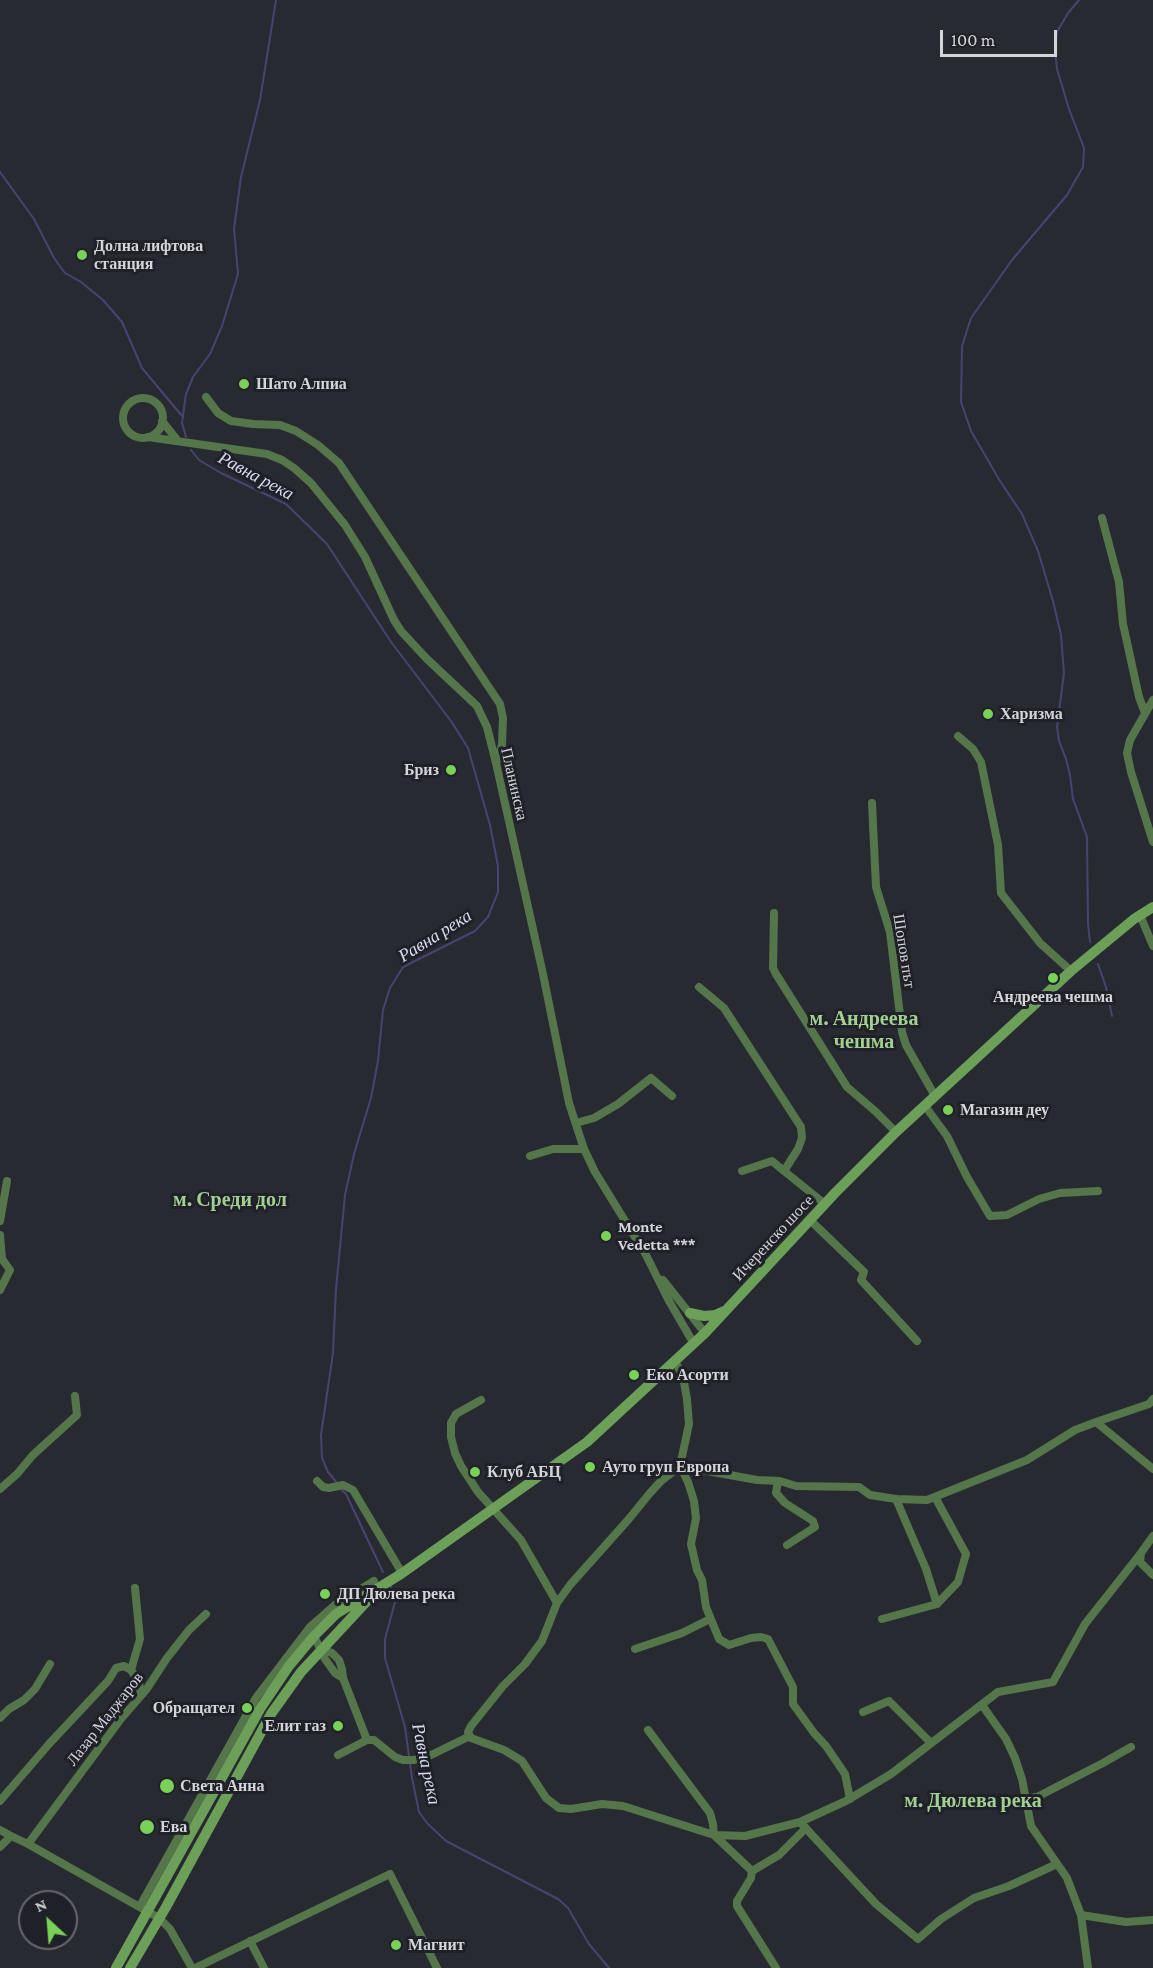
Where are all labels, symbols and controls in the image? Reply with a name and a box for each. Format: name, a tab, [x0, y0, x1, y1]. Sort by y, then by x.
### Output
scale bar	[943, 18, 1060, 56]
text: 100 m	[951, 30, 995, 50]
place label: Долна лифтова станция	[94, 236, 203, 274]
marker: Долна лифтова станция	[75, 248, 89, 262]
place label: Шато Алпиа	[256, 374, 347, 394]
marker: Шато Алпиа	[237, 377, 251, 391]
water label: Равна река	[215, 447, 297, 505]
place label: Харизма	[1000, 704, 1063, 724]
marker: Харизма	[981, 707, 995, 721]
street label: Планинска	[496, 746, 532, 822]
place label: Бриз	[404, 760, 439, 780]
marker: Бриз	[444, 763, 458, 777]
water label: Равна река	[394, 905, 476, 967]
street label: Шопов път	[889, 912, 919, 990]
marker: Андреева чешма	[1046, 971, 1060, 985]
place label: Андреева чешма	[993, 987, 1113, 1007]
district label: м. Андреева чешма	[810, 1007, 918, 1054]
place label: Магазин деу	[960, 1100, 1049, 1120]
marker: Магазин деу	[941, 1103, 955, 1117]
district label: м. Среди дол	[173, 1188, 287, 1212]
street label: Ичеренско шосе	[728, 1191, 818, 1285]
place label: Monte Vedetta ***	[618, 1217, 696, 1255]
marker: Monte Vedetta ***	[599, 1229, 613, 1243]
place label: Еко Асорти	[646, 1365, 729, 1385]
marker: Еко Асорти	[627, 1368, 641, 1382]
place label: Ауто груп Европа	[602, 1457, 729, 1477]
marker: Ауто груп Европа	[583, 1460, 597, 1474]
place label: Клуб АБЦ	[487, 1462, 561, 1482]
marker: Клуб АБЦ	[468, 1465, 482, 1479]
place label: ДП Дюлева река	[337, 1584, 455, 1604]
marker: ДП Дюлева река	[318, 1587, 332, 1601]
street label: Лазар Маджаров	[62, 1668, 148, 1770]
place label: Обращател	[153, 1698, 235, 1718]
marker: Обращател	[240, 1701, 254, 1715]
place label: Елит газ	[264, 1716, 326, 1736]
marker: Елит газ	[331, 1719, 345, 1733]
water label: Равна река	[407, 1721, 445, 1807]
place label: Света Анна	[180, 1776, 264, 1796]
marker: Света Анна	[158, 1777, 176, 1795]
district label: м. Дюлева река	[904, 1789, 1042, 1813]
place label: Ева	[160, 1817, 187, 1837]
marker: Ева	[138, 1818, 156, 1836]
north arrow	[18, 1890, 78, 1950]
text: N	[32, 1895, 49, 1915]
place label: Магнит	[408, 1935, 465, 1955]
marker: Магнит	[389, 1938, 403, 1952]

